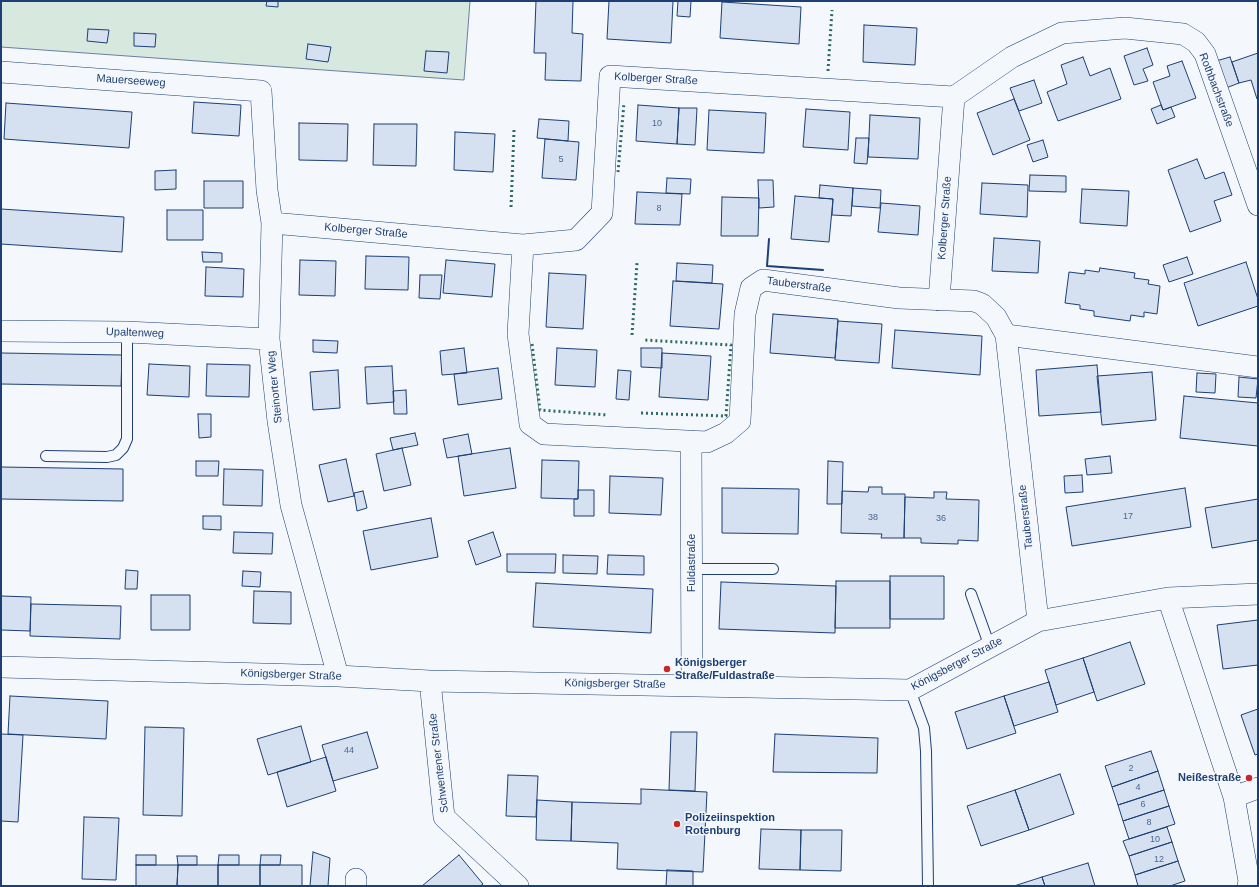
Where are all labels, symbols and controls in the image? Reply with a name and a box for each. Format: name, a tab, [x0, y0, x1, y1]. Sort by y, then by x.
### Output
street label: Rothbachstraße	[1196, 51, 1236, 129]
street label: Kolberger Straße	[614, 70, 698, 88]
street label: Mauerseeweg	[96, 72, 166, 90]
house number: 10	[652, 119, 662, 129]
house number: 5	[558, 155, 564, 165]
street label: Kolberger Straße	[935, 176, 955, 260]
house number: 8	[656, 204, 662, 214]
street label: Kolberger Straße	[324, 221, 408, 241]
street label: Tauberstraße	[766, 275, 832, 295]
street label: Upaltenweg	[106, 325, 164, 341]
street label: Steinorter Weg	[265, 350, 285, 424]
street label: Tauberstraße	[1016, 484, 1036, 550]
house number: 17	[1123, 512, 1133, 522]
house number: 38	[868, 513, 878, 523]
house number: 36	[936, 514, 946, 524]
street label: Fuldastraße	[685, 534, 699, 592]
street label: Königsberger Straße	[909, 634, 1005, 694]
place label: Königsberger Straße/Fuldastraße	[675, 656, 775, 682]
marker: Königsberger Straße/Fuldastraße	[662, 664, 672, 674]
street label: Königsberger Straße	[240, 667, 342, 683]
street label: Königsberger Straße	[564, 677, 666, 691]
street label: Schwentener Straße	[426, 712, 452, 814]
house number: 44	[344, 746, 354, 756]
house number: 2	[1128, 764, 1134, 774]
place label: Neißestraße	[1178, 771, 1241, 785]
marker: Neißestraße	[1244, 773, 1254, 783]
house number: 4	[1135, 783, 1141, 793]
house number: 6	[1140, 800, 1146, 810]
place label: Polizeiinspektion Rotenburg	[685, 811, 775, 837]
house number: 8	[1146, 818, 1152, 828]
marker: Polizeiinspektion Rotenburg	[672, 819, 682, 829]
house number: 10	[1150, 835, 1160, 845]
house number: 12	[1154, 855, 1164, 865]

